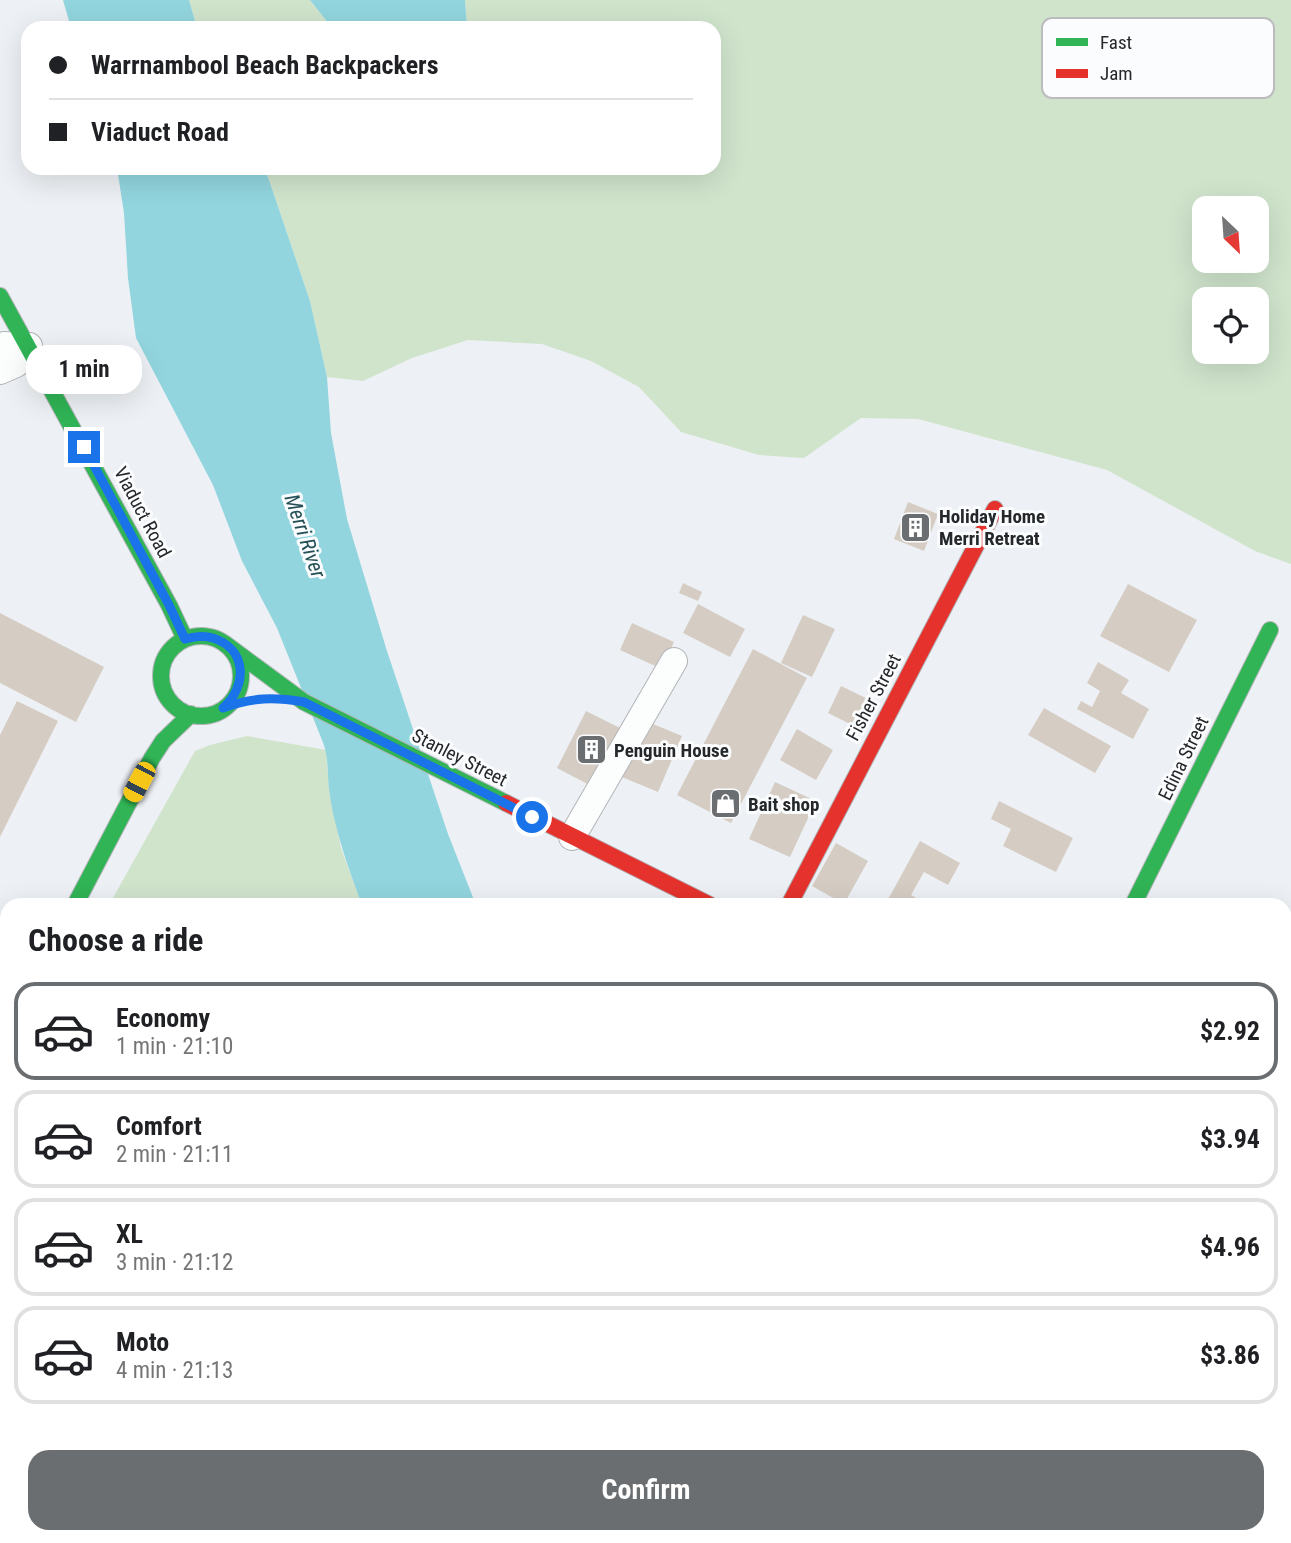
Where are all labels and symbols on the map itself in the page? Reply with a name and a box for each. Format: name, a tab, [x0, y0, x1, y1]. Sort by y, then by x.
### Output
legend	[1042, 18, 1274, 98]
text: Fast	[1100, 31, 1132, 54]
text: Jam	[1100, 62, 1133, 85]
north arrow	[1192, 196, 1269, 273]
callout: 1 min	[26, 346, 142, 394]
route end	[68, 431, 100, 463]
street label: Viaduct Road	[109, 463, 176, 562]
water label: Merri River	[280, 491, 331, 582]
place label: Holiday Home Merri Retreat	[939, 505, 1045, 550]
building icon: Holiday Home Merri Retreat	[899, 510, 933, 544]
street label: Fisher Street	[841, 650, 906, 745]
street label: Edina Street	[1153, 713, 1214, 804]
street label: Stanley Street	[408, 724, 511, 791]
building icon: Penguin House	[574, 733, 608, 767]
place label: Penguin House	[614, 739, 729, 762]
car	[120, 759, 159, 805]
shop icon: Bait shop	[708, 787, 742, 821]
place label: Bait shop	[748, 793, 819, 816]
route start	[516, 801, 548, 833]

